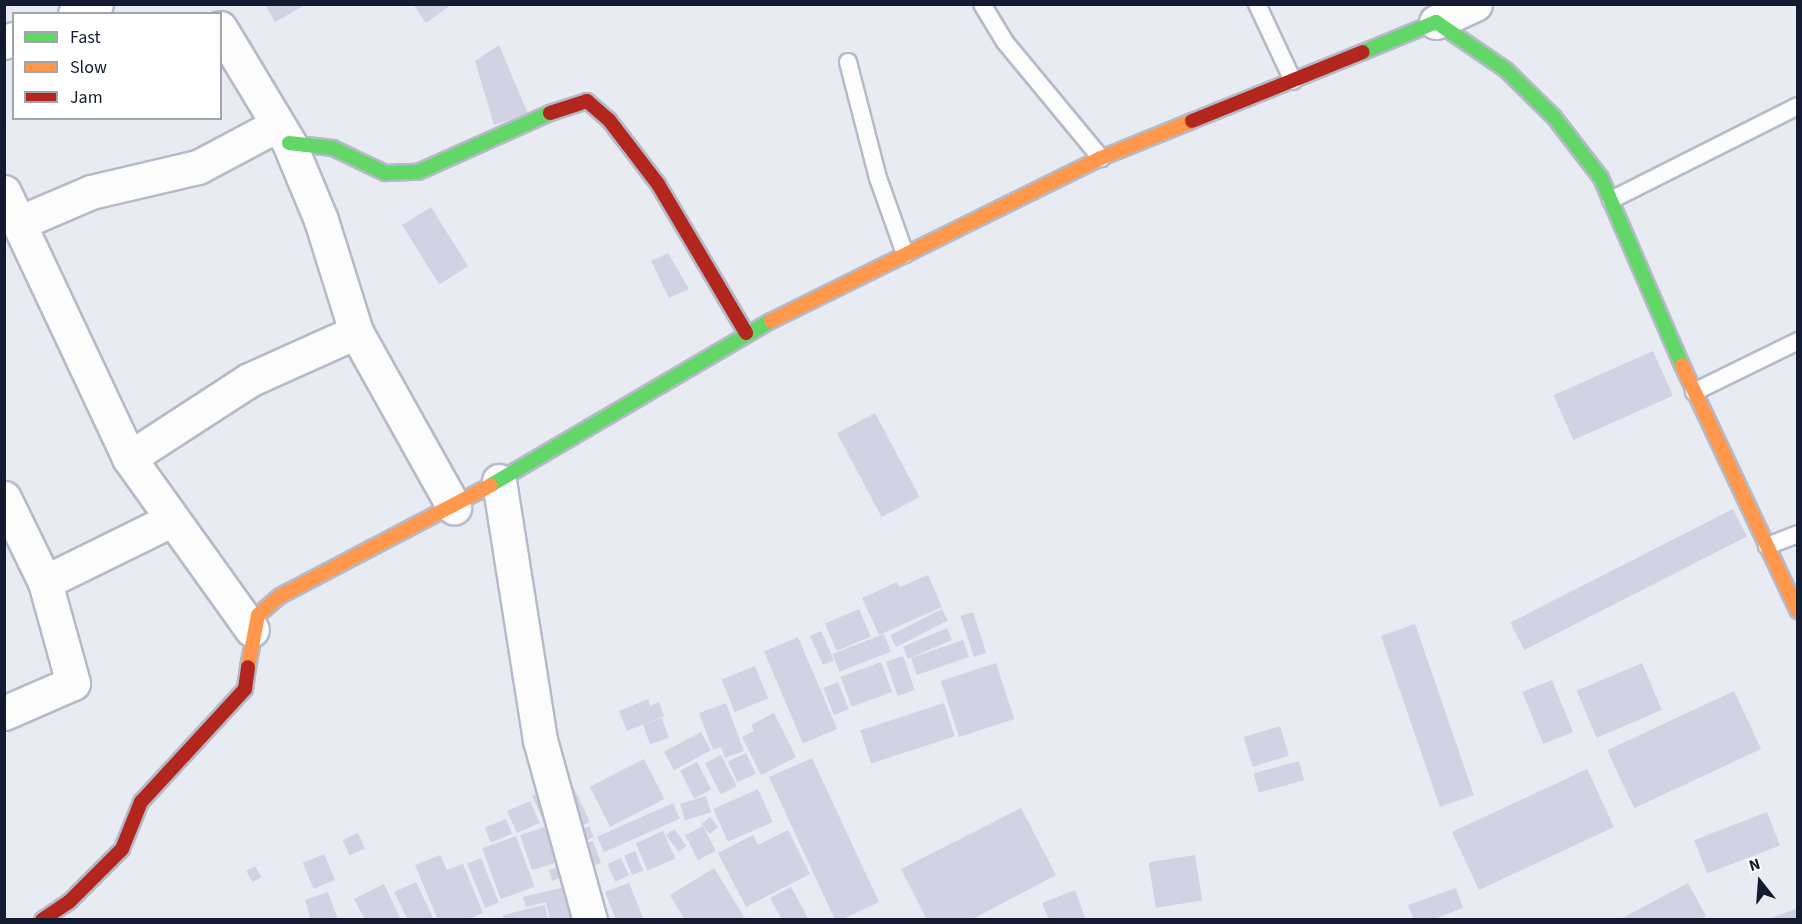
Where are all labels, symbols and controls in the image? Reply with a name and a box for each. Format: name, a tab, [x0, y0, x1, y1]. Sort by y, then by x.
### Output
legend	[12, 12, 222, 120]
text: Fast	[70, 25, 101, 50]
text: Slow	[70, 55, 107, 80]
text: Jam	[70, 85, 103, 110]
north arrow	[1730, 852, 1790, 912]
text: N	[1746, 853, 1763, 877]

